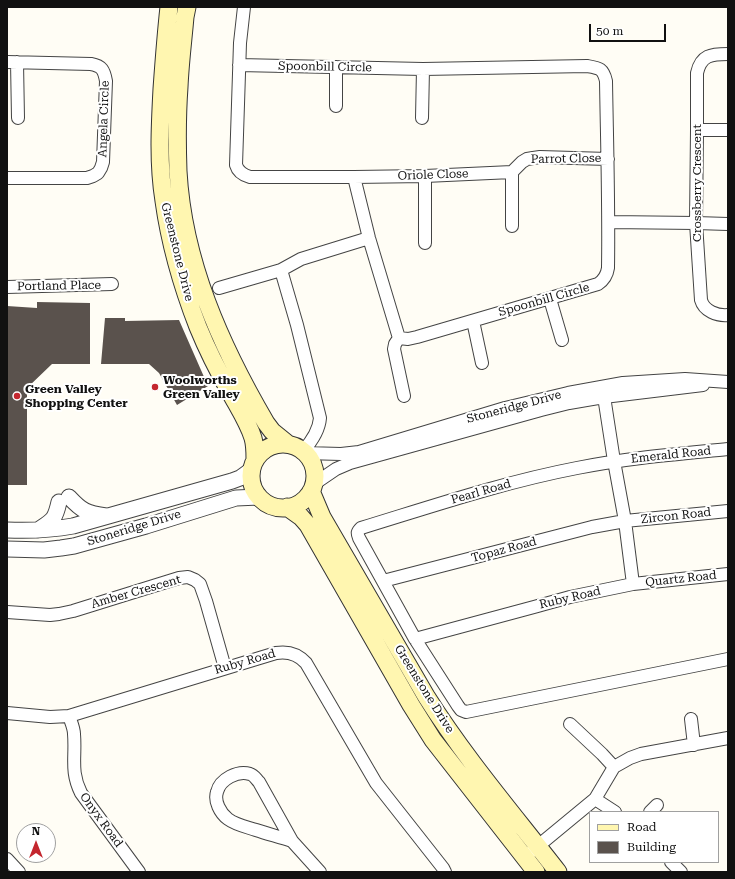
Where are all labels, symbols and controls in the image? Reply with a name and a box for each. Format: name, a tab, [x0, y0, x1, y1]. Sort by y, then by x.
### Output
scale bar	[591, 16, 668, 42]
text: 50 m	[596, 24, 623, 38]
street label: Spoonbill Circle	[278, 59, 372, 75]
street label: Angela Circle	[95, 80, 113, 158]
street label: Crossberry Crescent	[690, 124, 704, 242]
street label: Parrot Close	[531, 151, 601, 167]
street label: Oriole Close	[397, 167, 469, 183]
street label: Greenstone Drive	[158, 201, 196, 303]
street label: Portland Place	[17, 278, 101, 294]
street label: Spoonbill Circle	[497, 280, 591, 320]
place label: Woolworths Green Valley	[163, 373, 240, 401]
place label: Green Valley Shopping Center	[25, 382, 128, 410]
marker: Woolworths Green Valley	[150, 382, 160, 392]
street label: Stoneridge Drive	[465, 387, 563, 427]
marker: Green Valley Shopping Center	[12, 391, 22, 401]
street label: Emerald Road	[630, 444, 712, 466]
street label: Pearl Road	[449, 477, 513, 507]
street label: Zircon Road	[640, 505, 712, 527]
street label: Stoneridge Drive	[85, 507, 183, 549]
street label: Topaz Road	[470, 534, 538, 566]
street label: Quartz Road	[645, 568, 717, 590]
street label: Amber Crescent	[89, 572, 183, 612]
street label: Ruby Road	[538, 584, 602, 612]
street label: Greenstone Drive	[391, 642, 457, 736]
street label: Ruby Road	[213, 646, 277, 678]
street label: Onyx Road	[76, 790, 126, 850]
legend	[589, 811, 719, 863]
text: Road	[627, 820, 656, 834]
north arrow	[16, 823, 56, 863]
text: N	[32, 825, 40, 838]
text: Building	[627, 840, 676, 854]

